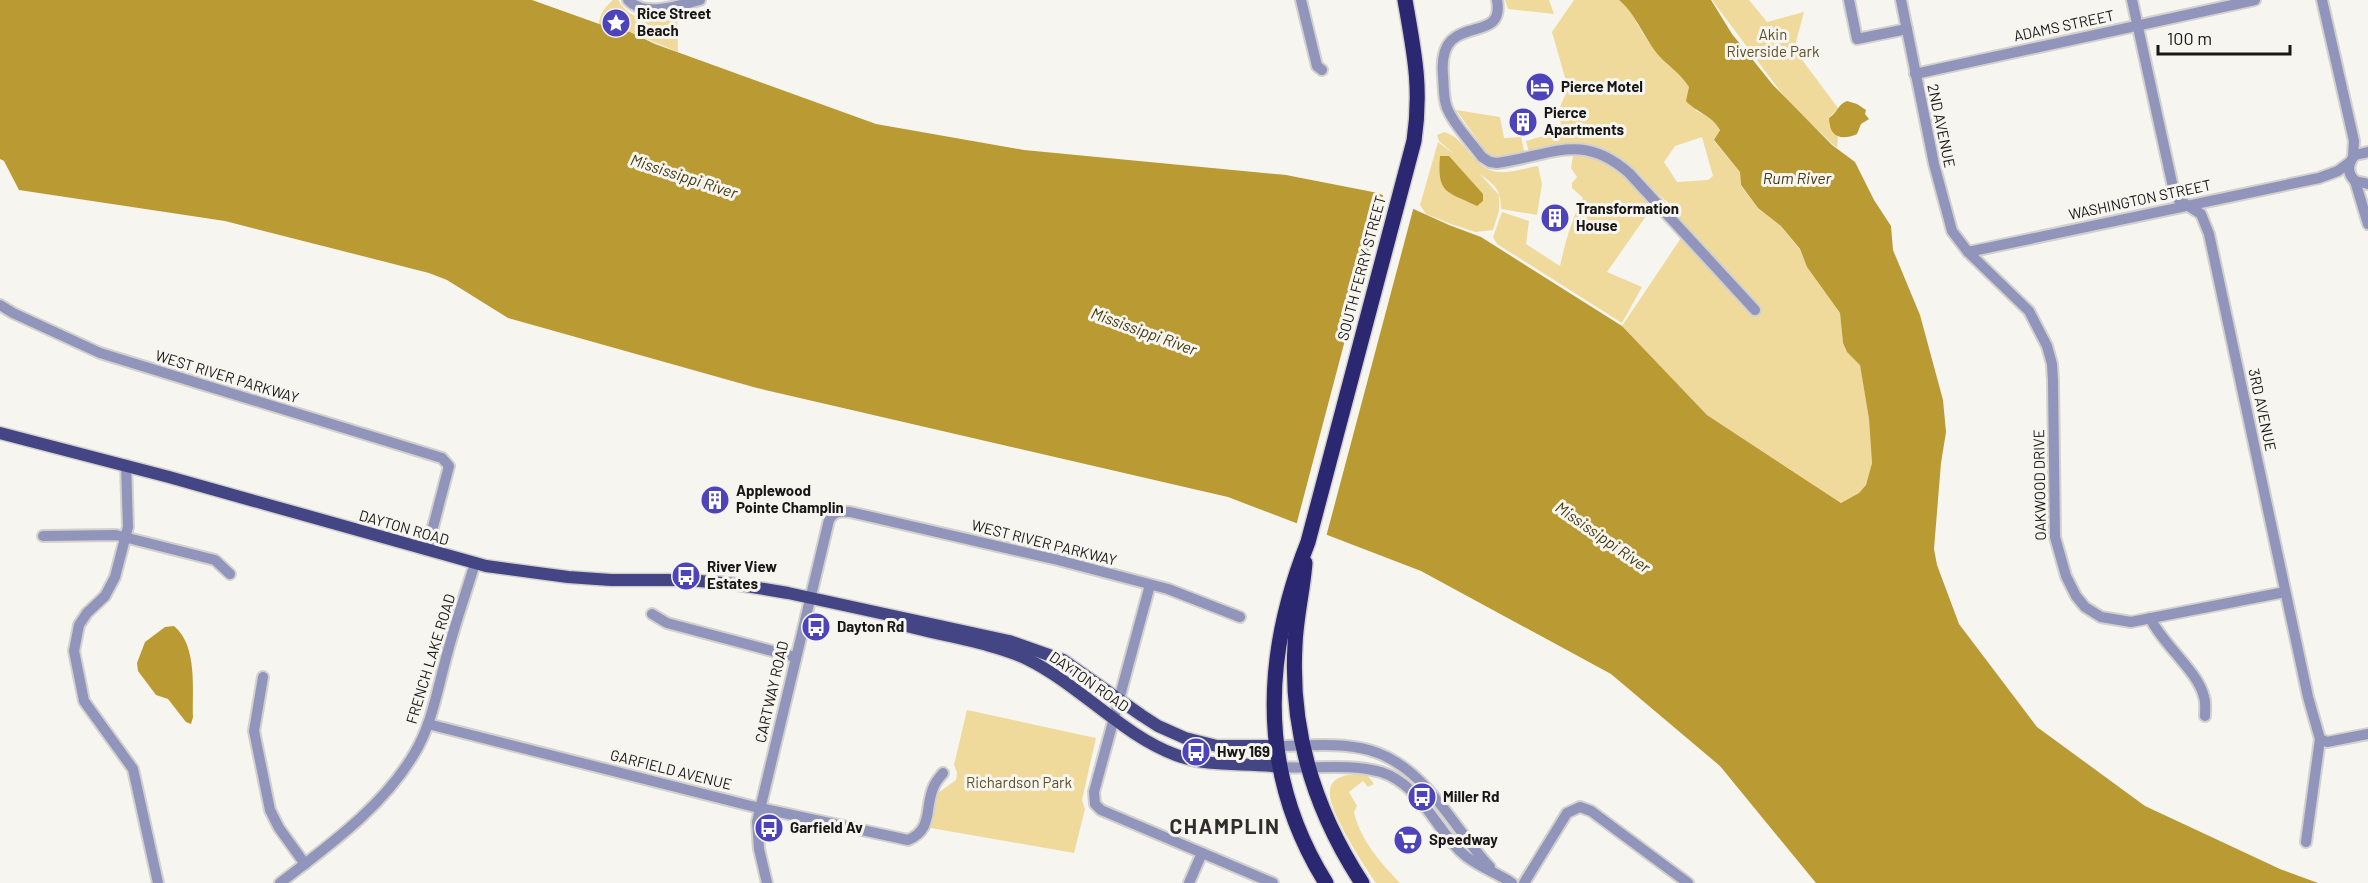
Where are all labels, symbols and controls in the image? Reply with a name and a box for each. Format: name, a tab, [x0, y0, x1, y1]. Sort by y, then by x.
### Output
place label: Rice Street Beach	[637, 4, 712, 39]
street label: ADAMS STREET	[2012, 6, 2116, 44]
place icon: Rice Street Beach	[600, 7, 632, 39]
scale bar	[2158, 18, 2290, 56]
park label: Akin Riverside Park	[1727, 25, 1820, 60]
text: 100 m	[2167, 27, 2212, 49]
hotel icon: Pierce Motel	[1524, 71, 1556, 103]
place label: Pierce Motel	[1561, 77, 1643, 95]
street label: 2ND AVENUE	[1924, 82, 1960, 169]
place label: Pierce Apartments	[1544, 103, 1625, 138]
building icon: Pierce Apartments	[1507, 106, 1539, 138]
water label: Mississippi River	[628, 149, 741, 202]
water label: Rum River	[1763, 168, 1832, 187]
street label: WASHINGTON STREET	[2067, 175, 2213, 223]
street label: SOUTH FERRY STREET	[1333, 193, 1389, 342]
place label: Transformation House	[1576, 199, 1679, 234]
building icon: Transformation House	[1539, 202, 1571, 234]
water label: Mississippi River	[1089, 303, 1201, 359]
street label: WEST RIVER PARKWAY	[153, 346, 301, 406]
street label: 3RD AVENUE	[2245, 367, 2281, 453]
street label: OAKWOOD DRIVE	[2029, 429, 2049, 541]
place label: Applewood Pointe Champlin	[736, 481, 844, 516]
building icon: Applewood Pointe Champlin	[699, 484, 731, 516]
water label: Mississippi River	[1552, 497, 1655, 577]
street label: DAYTON ROAD	[357, 506, 451, 548]
street label: WEST RIVER PARKWAY	[970, 515, 1119, 569]
place label: River View Estates	[707, 557, 777, 592]
bus stop icon: River View Estates	[670, 560, 702, 592]
street label: FRENCH LAKE ROAD	[402, 591, 458, 726]
bus stop icon: Dayton Rd	[800, 611, 832, 643]
place label: Dayton Rd	[837, 617, 904, 635]
street label: CARTWAY ROAD	[751, 639, 792, 745]
street label: DAYTON ROAD	[1046, 647, 1133, 715]
bus stop icon: Hwy 169	[1180, 736, 1212, 768]
place label: Hwy 169	[1217, 742, 1270, 760]
street label: GARFIELD AVENUE	[609, 745, 734, 793]
park label: Richardson Park	[966, 773, 1073, 791]
bus stop icon: Miller Rd	[1406, 781, 1438, 813]
place label: Miller Rd	[1443, 787, 1499, 805]
bus stop icon: Garfield Av	[753, 812, 785, 844]
district label: CHAMPLIN	[1169, 813, 1281, 838]
place label: Garfield Av	[790, 818, 863, 836]
supermarket icon: Speedway	[1392, 824, 1424, 856]
place label: Speedway	[1429, 830, 1498, 848]

